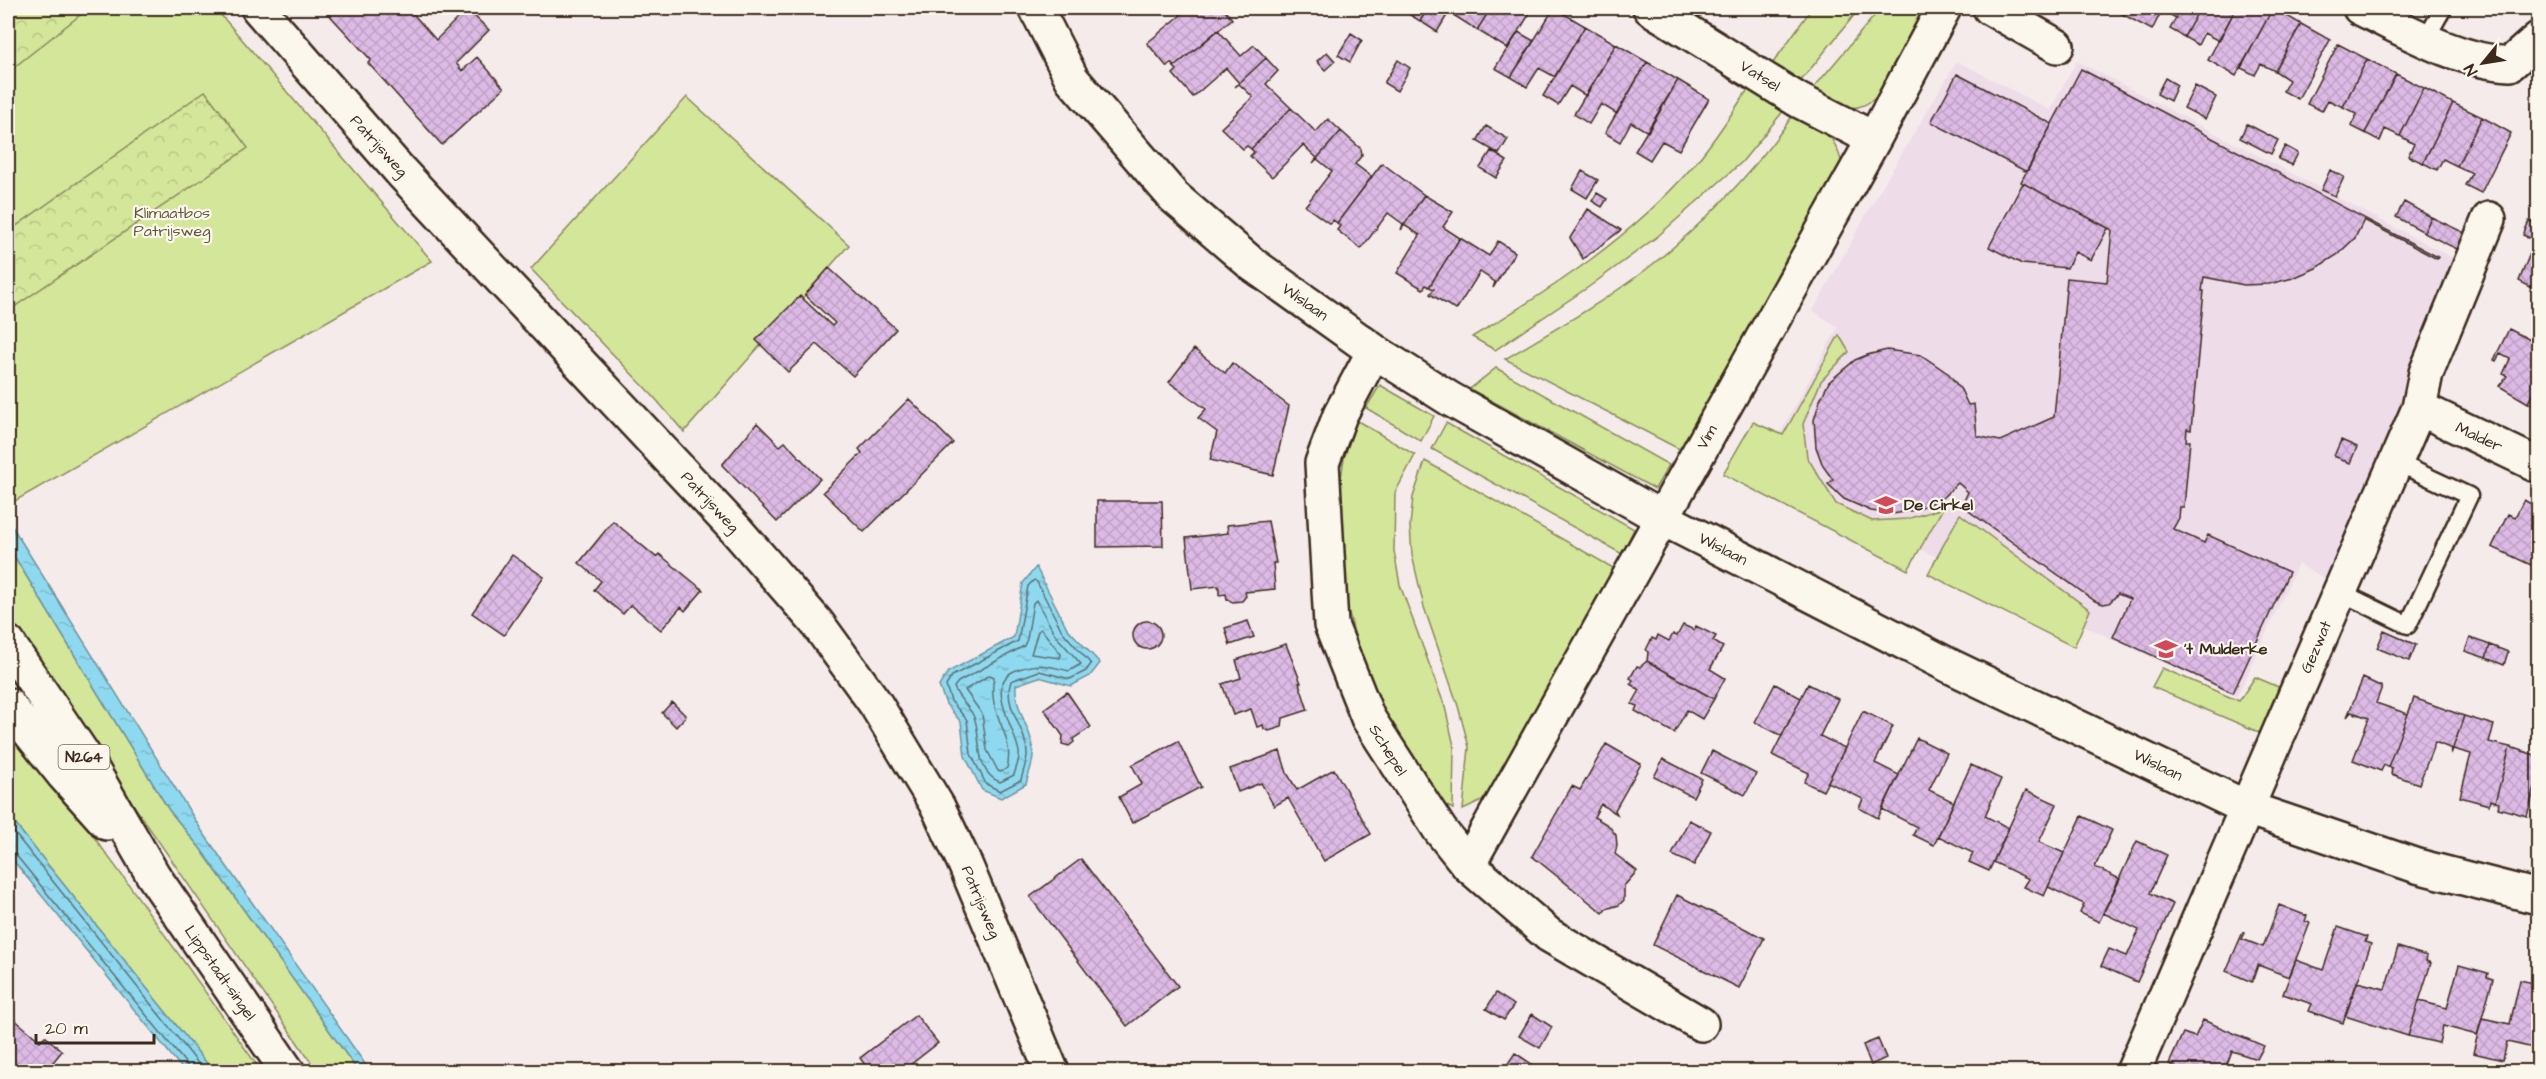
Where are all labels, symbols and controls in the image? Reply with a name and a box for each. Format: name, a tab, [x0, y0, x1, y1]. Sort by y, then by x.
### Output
north arrow	[2453, 33, 2513, 93]
street label: Vatsel	[1736, 55, 1784, 97]
text: N	[2459, 60, 2483, 80]
street label: Patrijsweg	[344, 110, 413, 183]
park label: Klimaatbos Patrijsweg	[134, 202, 210, 243]
street label: Wislaan	[1277, 278, 1333, 326]
street label: Malder	[2452, 417, 2506, 458]
street label: Vim	[1691, 420, 1723, 453]
street label: Patrijsweg	[675, 466, 744, 538]
school or university icon: De Cirkel	[1873, 492, 1899, 518]
place label: De Cirkel	[1904, 494, 1974, 516]
street label: Wislaan	[1695, 527, 1751, 571]
street label: Gezwat	[2295, 617, 2337, 677]
school or university icon: 't Mulderke	[2153, 636, 2179, 662]
place label: 't Mulderke	[2183, 638, 2268, 660]
street label: Schepel	[1364, 720, 1412, 780]
street label: Wislaan	[2130, 744, 2186, 786]
road number: N264	[58, 745, 110, 769]
street label: Patrijsweg	[955, 862, 1006, 942]
street label: Lippstadt-singel	[178, 921, 261, 1026]
scale bar	[36, 1007, 154, 1045]
text: 20 m	[45, 1016, 88, 1041]

